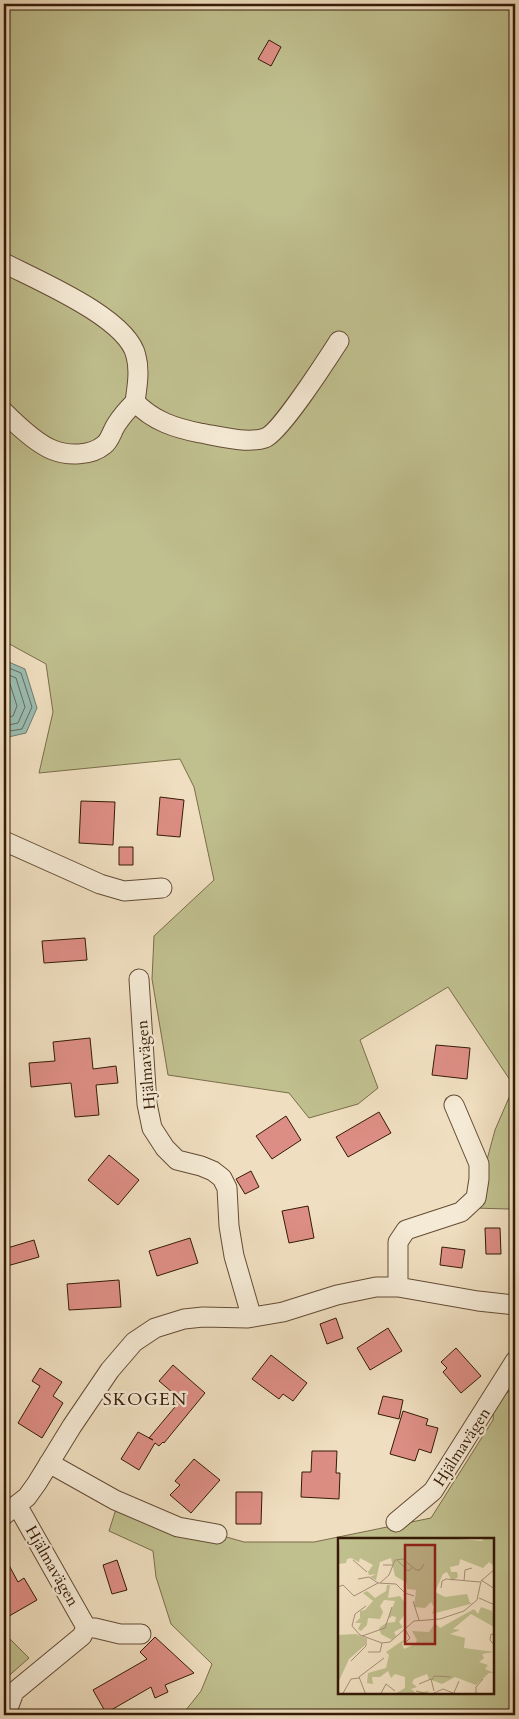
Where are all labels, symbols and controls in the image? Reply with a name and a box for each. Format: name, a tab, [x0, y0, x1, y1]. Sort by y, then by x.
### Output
street label: Hjälmavägen	[131, 1019, 161, 1111]
district label: SKOGEN	[103, 1387, 187, 1412]
street label: Hjälmavägen	[428, 1403, 496, 1491]
street label: Hjälmavägen	[20, 1522, 84, 1610]
inset map	[338, 1538, 494, 1694]

